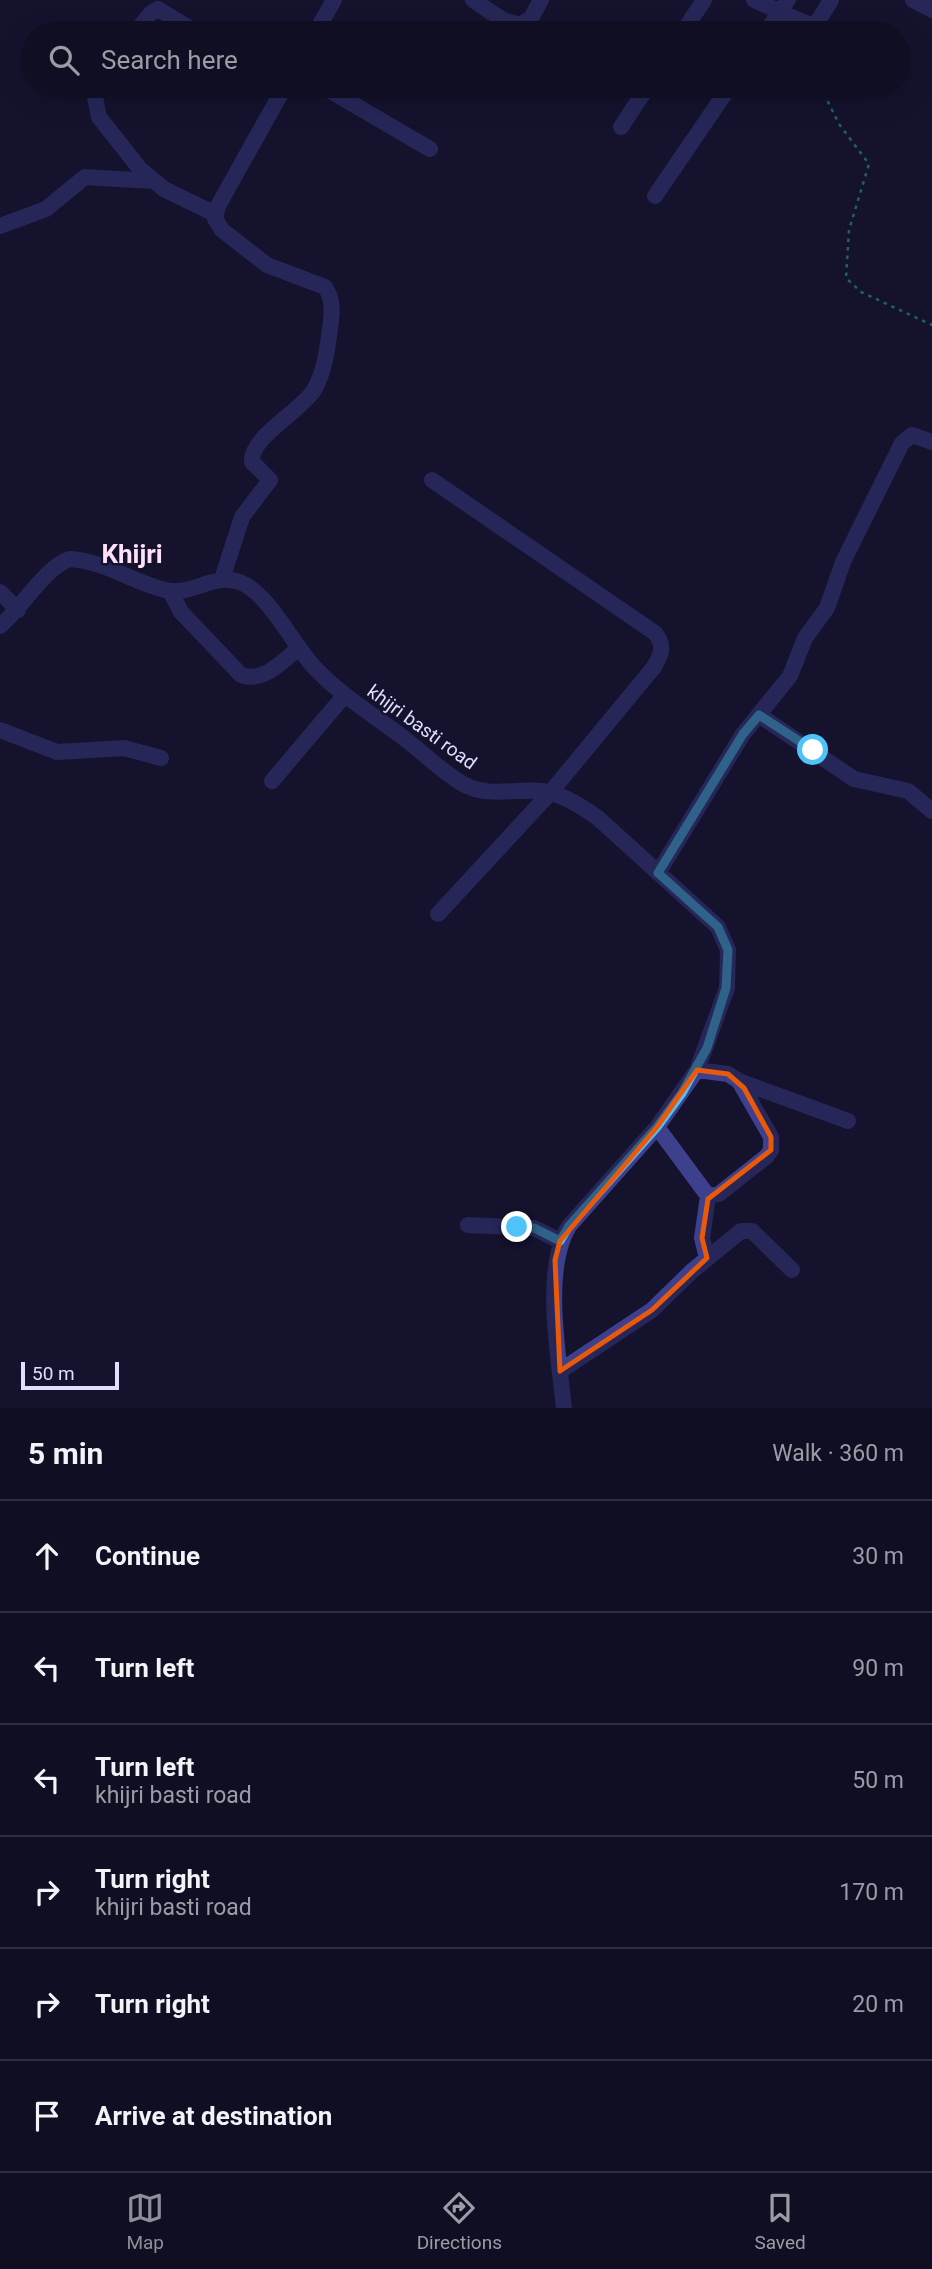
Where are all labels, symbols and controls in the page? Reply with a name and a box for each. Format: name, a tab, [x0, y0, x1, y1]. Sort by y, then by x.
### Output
search box	[21, 21, 911, 98]
icon: search	[45, 41, 83, 79]
text: Search here	[101, 45, 238, 75]
district label: Khijri	[101, 539, 163, 569]
street label: khijri basti road	[363, 680, 481, 774]
route start	[797, 734, 828, 765]
route end	[501, 1211, 532, 1242]
scale bar	[21, 1359, 119, 1391]
text: 50 m	[32, 1362, 75, 1385]
text: 5 min	[28, 1436, 103, 1471]
text: Walk · 360 m	[772, 1440, 904, 1467]
icon: ahead	[28, 1537, 66, 1575]
text: Continue	[95, 1541, 200, 1571]
text: 30 m	[852, 1543, 904, 1570]
icon: left	[28, 1649, 66, 1687]
text: Turn left	[95, 1653, 194, 1683]
text: 90 m	[852, 1655, 904, 1682]
text: Turn left	[95, 1752, 194, 1782]
icon: left	[28, 1761, 66, 1799]
text: 50 m	[852, 1767, 904, 1794]
text: khijri basti road	[95, 1782, 252, 1809]
text: Turn right	[95, 1864, 210, 1894]
icon: right	[28, 1873, 66, 1911]
text: 170 m	[839, 1879, 904, 1906]
text: khijri basti road	[95, 1894, 252, 1921]
icon: right	[28, 1985, 66, 2023]
text: Turn right	[95, 1989, 210, 2019]
text: 20 m	[852, 1991, 904, 2018]
icon: arrive	[28, 2097, 66, 2135]
text: Arrive at destination	[95, 2101, 332, 2131]
tab: Map	[126, 2189, 164, 2254]
tab: Directions	[417, 2189, 502, 2254]
tab: Saved	[754, 2189, 806, 2254]

